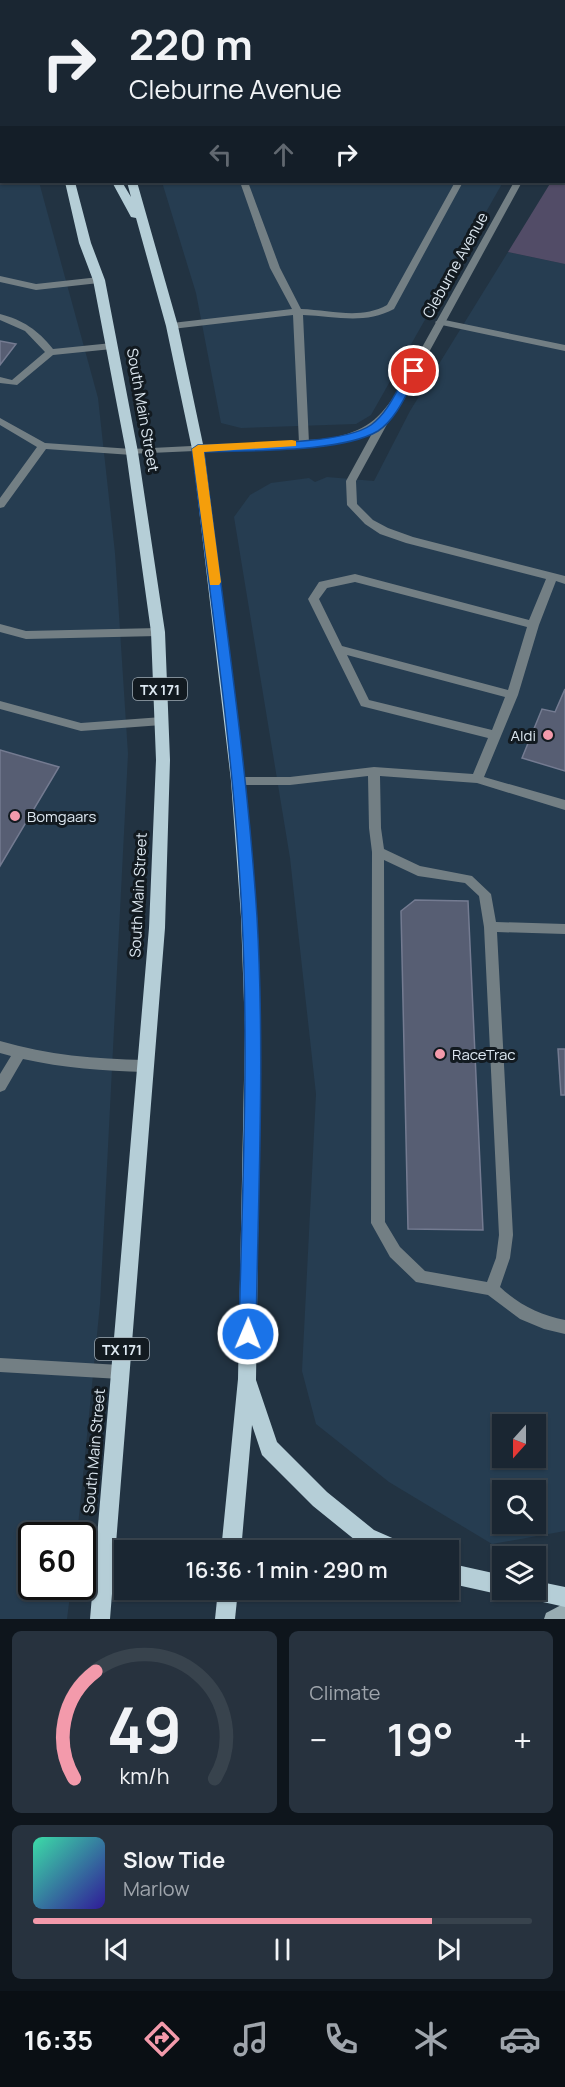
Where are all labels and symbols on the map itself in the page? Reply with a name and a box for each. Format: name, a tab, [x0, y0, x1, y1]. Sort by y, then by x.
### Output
street label: Cleburne Avenue	[417, 208, 493, 322]
pin	[388, 345, 439, 396]
street label: South Main Street	[122, 346, 164, 474]
road number: TX 171	[133, 678, 187, 700]
place label: Aldi	[511, 725, 536, 746]
marker: Aldi	[541, 728, 555, 742]
place label: Bomgaars	[27, 806, 96, 827]
marker: Bomgaars	[8, 809, 22, 823]
street label: South Main Street	[124, 832, 152, 958]
place label: RaceTrac	[452, 1044, 516, 1065]
marker: RaceTrac	[433, 1047, 447, 1061]
position arrow	[216, 1302, 280, 1366]
road number: TX 171	[95, 1338, 149, 1360]
street label: South Main Street	[78, 1388, 110, 1514]
north arrow	[492, 1414, 546, 1468]
speed limit sign: 60	[18, 1522, 96, 1600]

